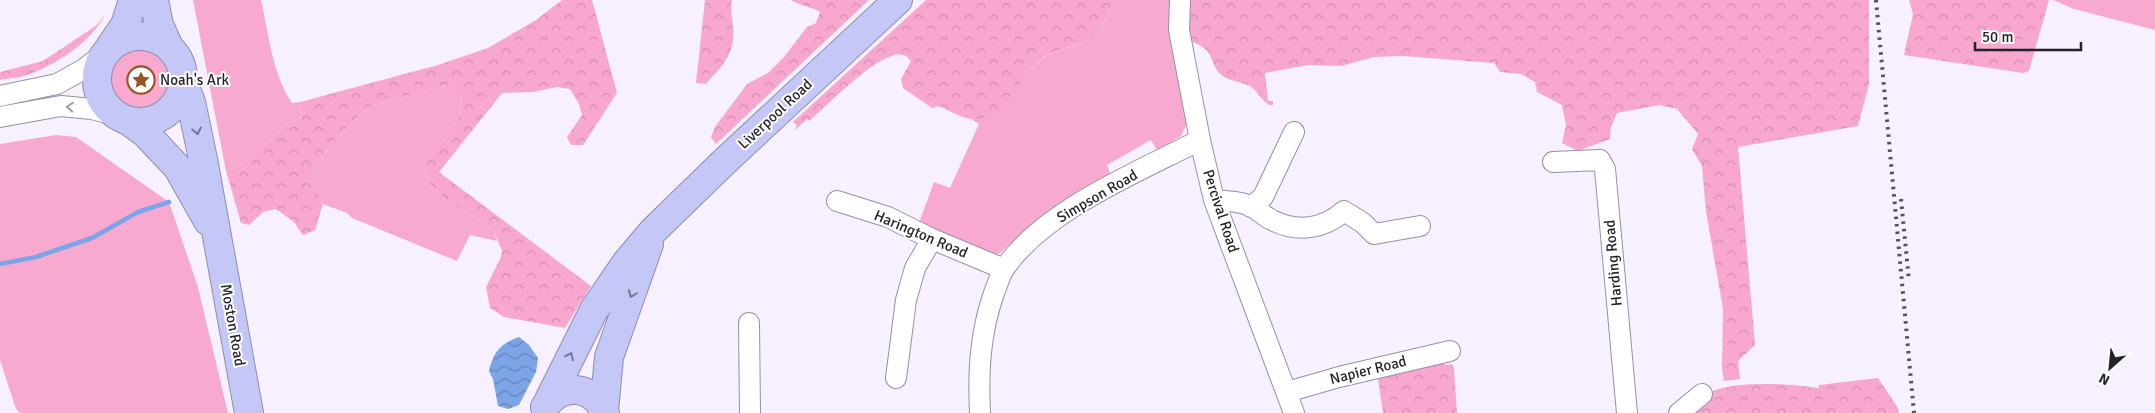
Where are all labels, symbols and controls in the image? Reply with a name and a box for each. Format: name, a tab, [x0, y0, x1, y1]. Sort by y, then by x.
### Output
scale bar	[1975, 20, 2081, 52]
text: 50 m	[1982, 28, 2013, 46]
place icon: Noah's Ark	[126, 65, 156, 95]
place label: Noah's Ark	[160, 71, 229, 89]
street label: Liverpool Road	[734, 75, 816, 153]
one-way arrow	[65, 102, 73, 113]
one-way arrow	[192, 127, 202, 136]
street label: Simpson Road	[1053, 166, 1141, 226]
street label: Percival Road	[1199, 167, 1243, 255]
street label: Harington Road	[871, 206, 971, 262]
street label: Harding Road	[1600, 219, 1626, 307]
street label: Moston Road	[217, 283, 249, 367]
one-way arrow	[628, 289, 638, 297]
north arrow	[2085, 343, 2135, 393]
one-way arrow	[564, 352, 574, 361]
street label: Napier Road	[1328, 352, 1408, 388]
text: N	[2096, 369, 2113, 389]

